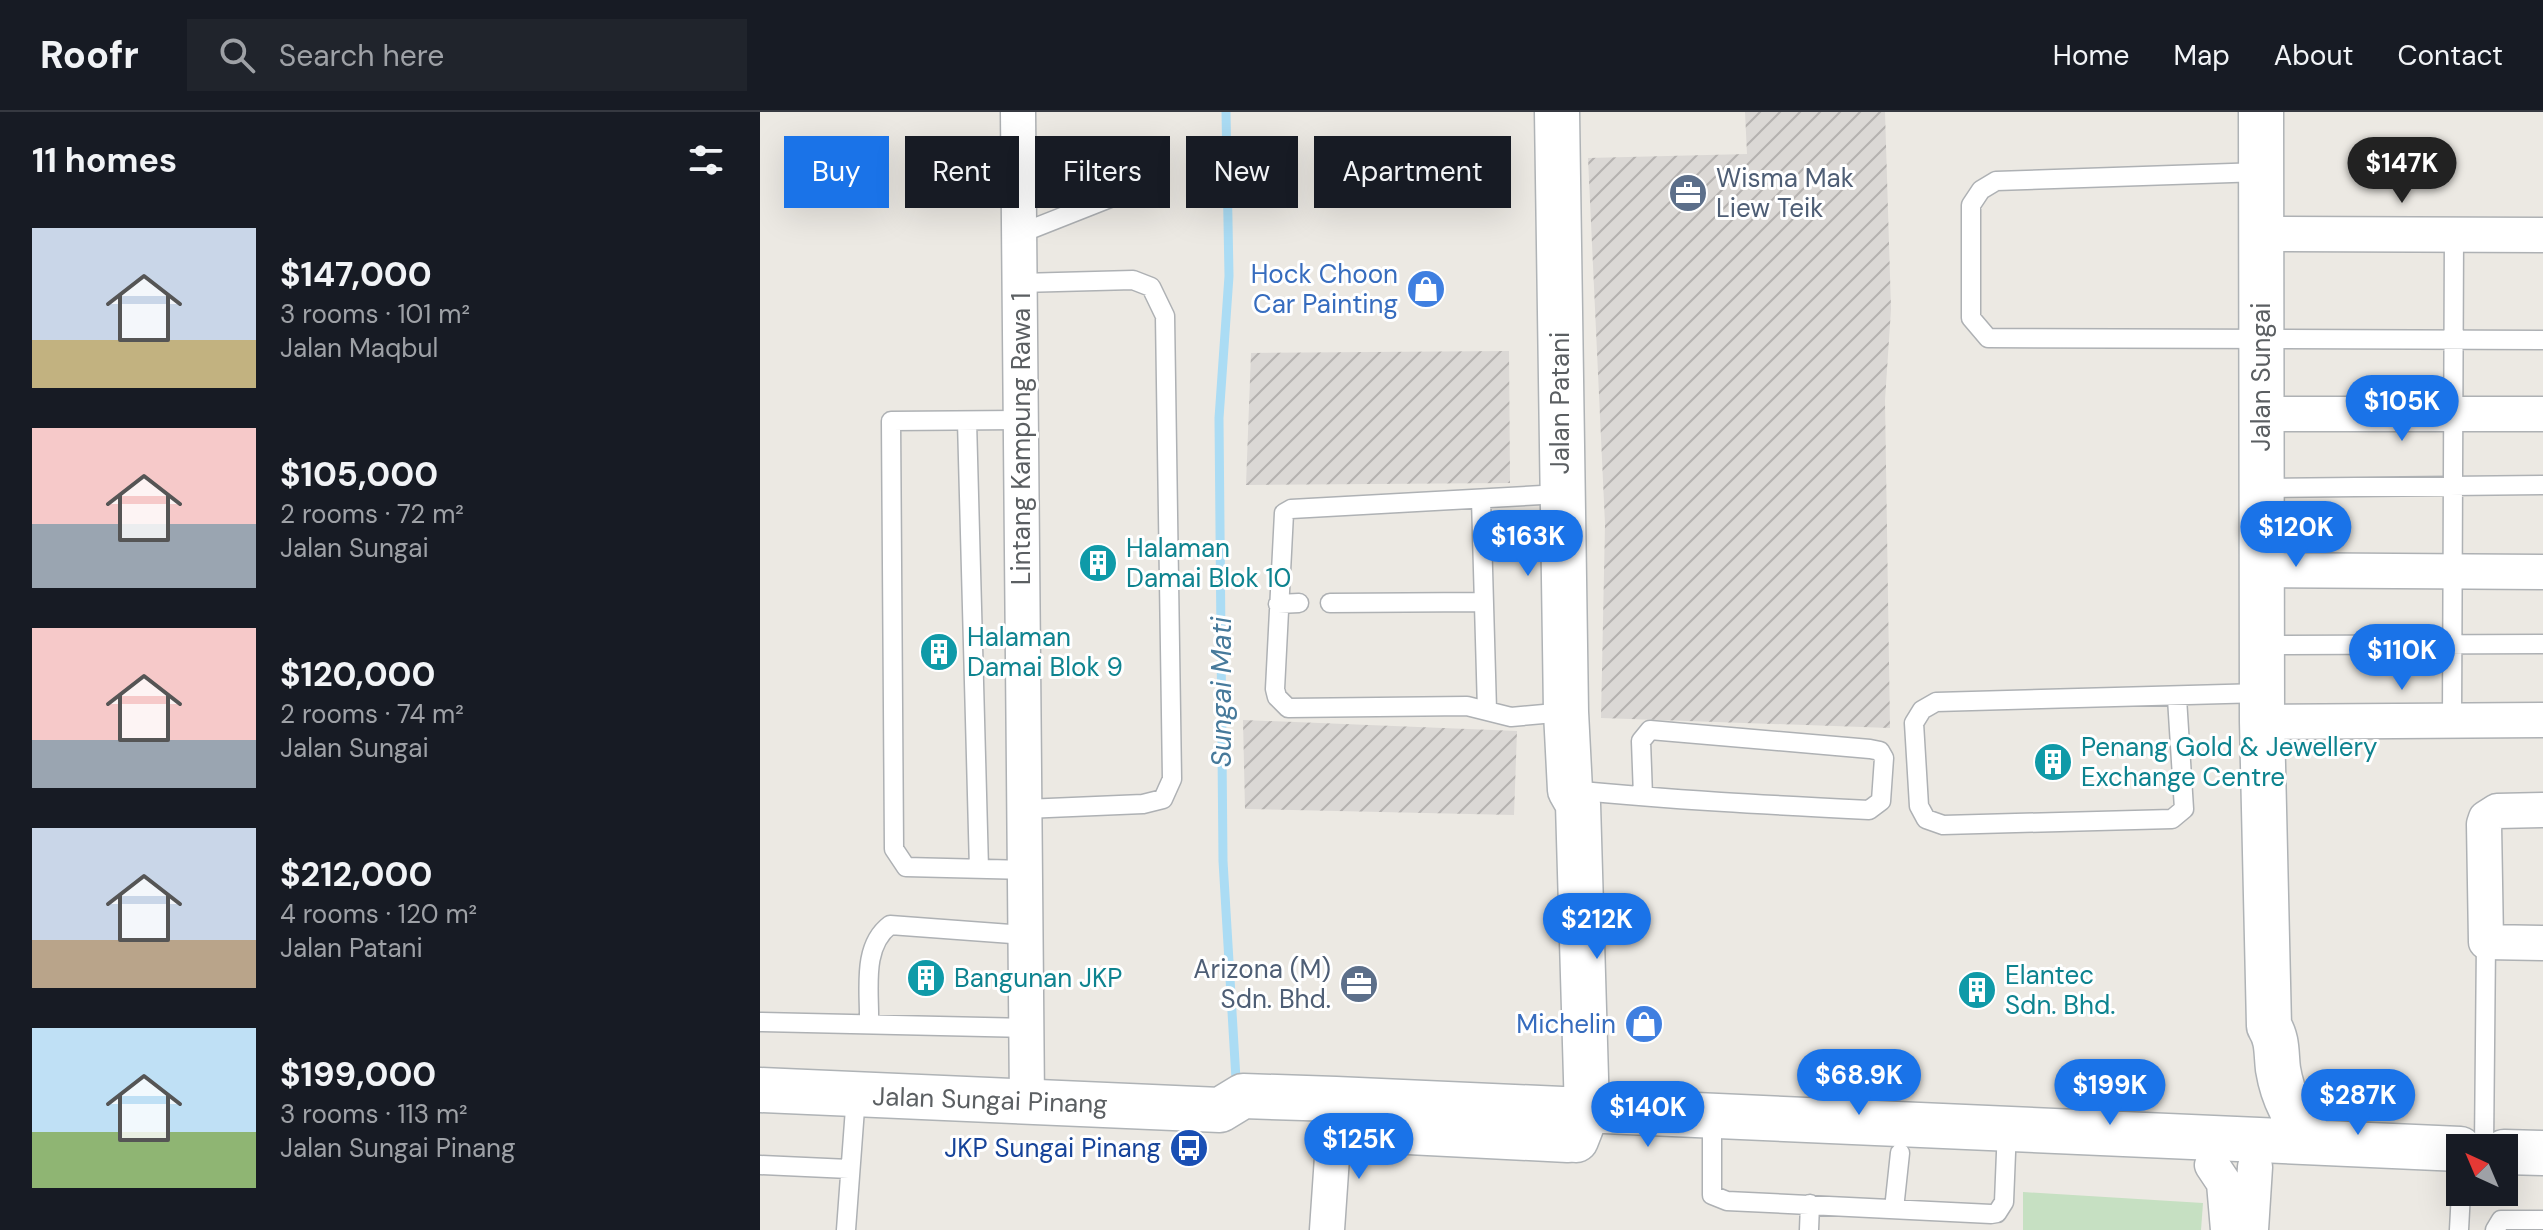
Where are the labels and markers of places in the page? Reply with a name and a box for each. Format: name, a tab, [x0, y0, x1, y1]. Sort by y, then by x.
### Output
pin: $147K	[2346, 137, 2458, 205]
place label: Wisma Mak Liew Teik	[1716, 161, 1854, 225]
office icon: Wisma Mak Liew Teik	[1667, 172, 1709, 214]
place label: Hock Choon Car Painting	[1251, 257, 1398, 321]
shop icon: Hock Choon Car Painting	[1405, 268, 1447, 310]
pin: $105K	[2346, 375, 2458, 443]
pin: $120K	[2240, 501, 2352, 569]
pin: $163K	[1472, 510, 1584, 578]
place label: Halaman Damai Blok 10	[1126, 531, 1291, 595]
building icon: Halaman Damai Blok 10	[1077, 542, 1119, 584]
place label: Halaman Damai Blok 9	[967, 620, 1123, 684]
pin: $110K	[2346, 624, 2458, 692]
building icon: Halaman Damai Blok 9	[918, 631, 960, 673]
place label: Penang Gold & Jewellery Exchange Centre	[2081, 730, 2377, 794]
building icon: Penang Gold & Jewellery Exchange Centre	[2032, 741, 2074, 783]
pin: $212K	[1541, 893, 1653, 961]
place label: Arizona (M) Sdn. Bhd.	[1193, 952, 1331, 1016]
building icon: Bangunan JKP	[905, 957, 947, 999]
place label: Elantec Sdn. Bhd.	[2005, 958, 2115, 1022]
place label: Bangunan JKP	[954, 961, 1122, 995]
office icon: Arizona (M) Sdn. Bhd.	[1338, 963, 1380, 1005]
building icon: Elantec Sdn. Bhd.	[1956, 969, 1998, 1011]
shop icon: Michelin	[1623, 1003, 1665, 1045]
place label: Michelin	[1516, 1007, 1616, 1041]
pin: $68.9K	[1794, 1049, 1924, 1117]
pin: $199K	[2054, 1059, 2166, 1127]
pin: $287K	[2302, 1069, 2414, 1137]
pin: $140K	[1592, 1081, 1704, 1149]
pin: $125K	[1303, 1113, 1415, 1181]
bus stop icon: JKP Sungai Pinang	[1168, 1127, 1210, 1169]
place label: JKP Sungai Pinang	[944, 1131, 1161, 1165]

